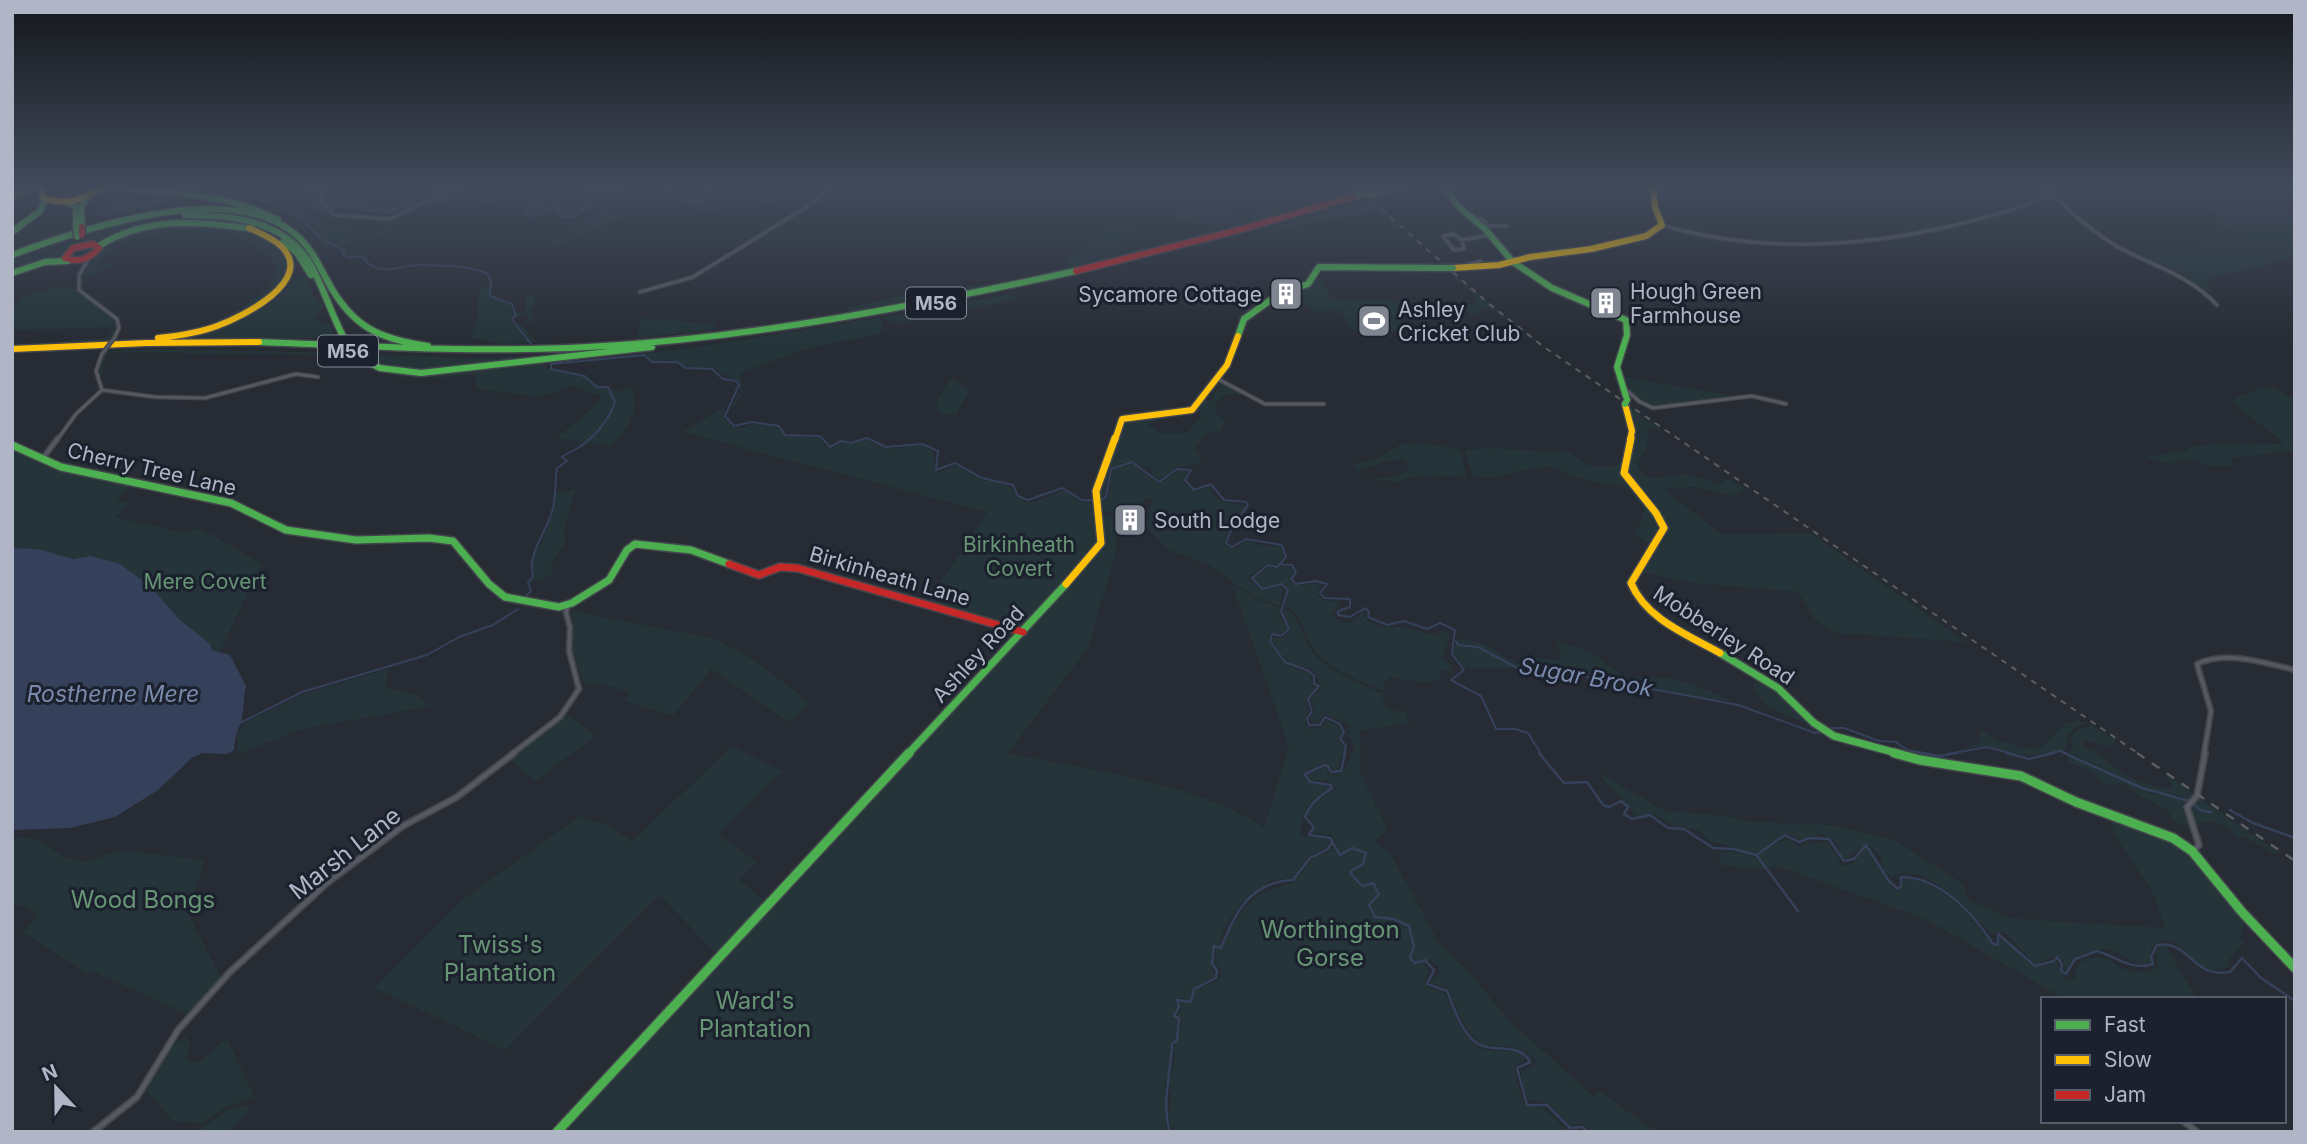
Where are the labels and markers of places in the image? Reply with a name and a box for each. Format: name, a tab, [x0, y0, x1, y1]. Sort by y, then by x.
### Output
building icon: Sycamore Cottage	[1267, 275, 1305, 313]
place label: Hough Green Farmhouse	[1630, 279, 1762, 328]
place label: Sycamore Cottage	[1078, 282, 1262, 307]
building icon: Hough Green Farmhouse	[1587, 284, 1625, 322]
place label: Ashley Cricket Club	[1398, 297, 1520, 346]
sports icon: Ashley Cricket Club	[1355, 302, 1393, 340]
building icon: South Lodge	[1111, 501, 1149, 539]
place label: South Lodge	[1154, 508, 1280, 533]

